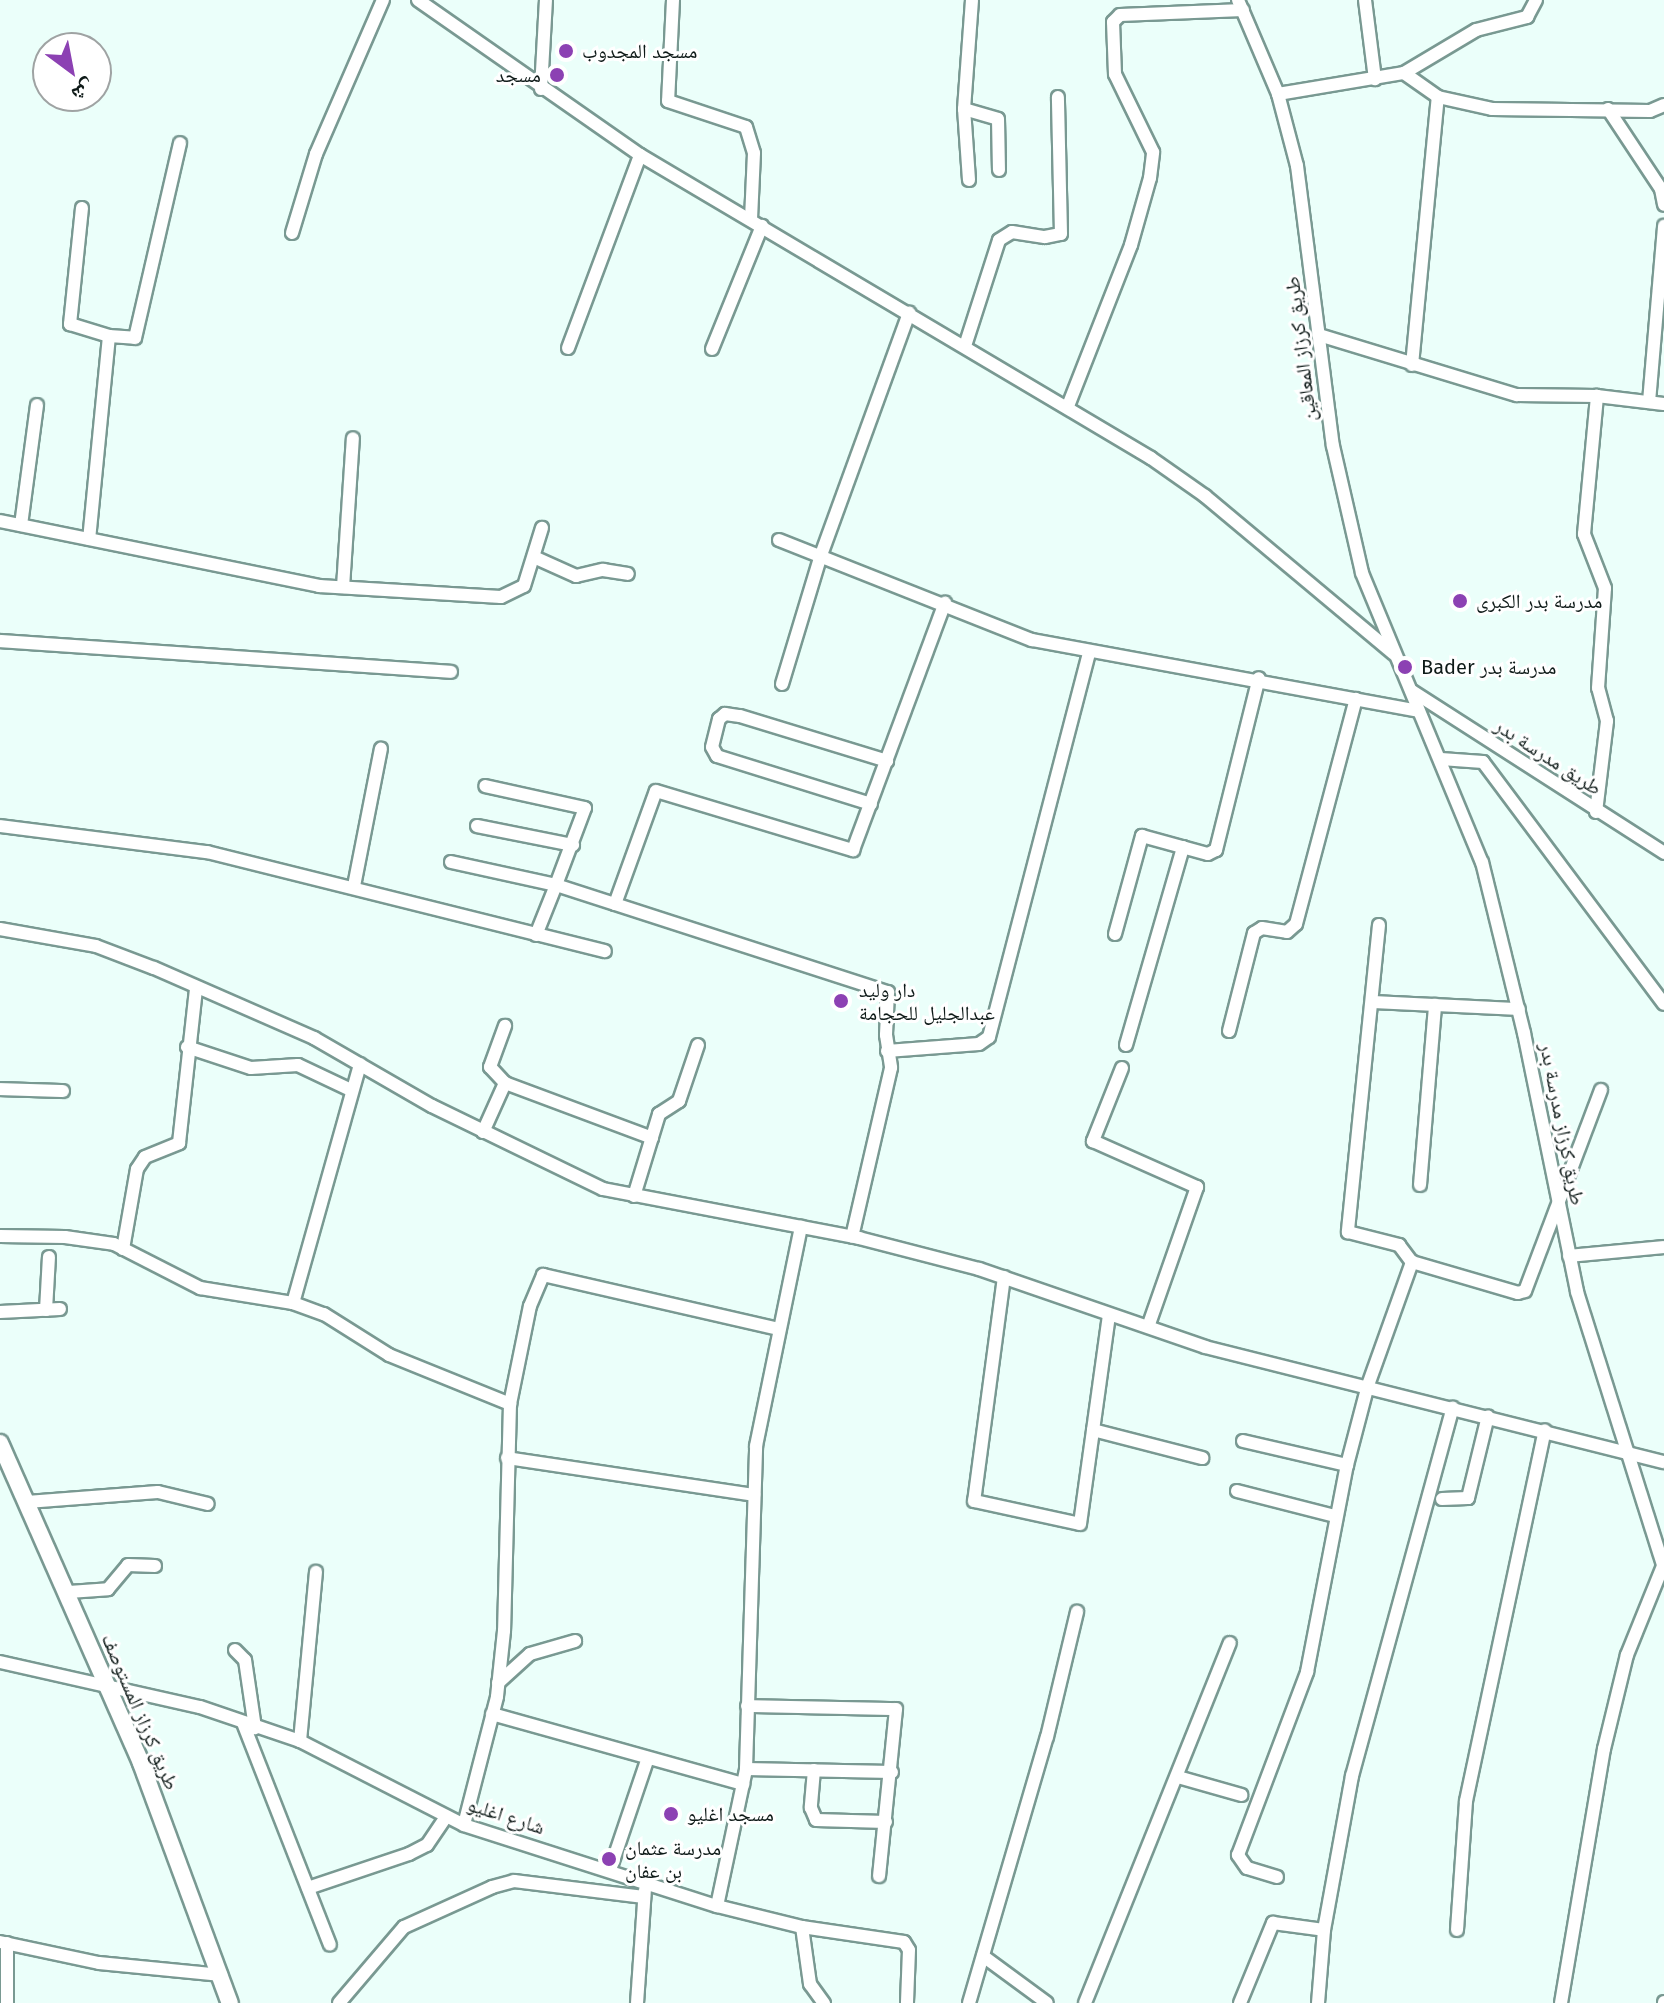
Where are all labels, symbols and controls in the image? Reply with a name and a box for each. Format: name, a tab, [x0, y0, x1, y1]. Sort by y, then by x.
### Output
north arrow	[32, 32, 112, 112]
place label: مسجد المجدوب	[582, 39, 697, 63]
marker: مسجد المجدوب	[557, 42, 575, 60]
place label: مسجد	[496, 63, 541, 87]
marker: مسجد	[548, 66, 566, 84]
text: ش	[67, 73, 101, 109]
street label: طريق كرزاز المعاقين	[1280, 275, 1322, 423]
place label: مدرسة بدر الكبرى	[1476, 589, 1602, 613]
marker: مدرسة بدر الكبرى	[1451, 592, 1469, 610]
place label: Bader مدرسة بدر	[1421, 655, 1556, 679]
marker: Bader مدرسة بدر	[1396, 658, 1414, 676]
street label: طريق مدرسة بدر	[1490, 713, 1606, 801]
place label: دار وليد عبدالجليل للحجامة	[859, 978, 995, 1025]
marker: دار وليد عبدالجليل للحجامة	[830, 990, 852, 1012]
street label: طريق كرزاز مدرسة بدر	[1535, 1041, 1589, 1207]
street label: طريق كرزاز المستوصف	[96, 1630, 184, 1794]
street label: شارع اغليو	[464, 1792, 548, 1840]
place label: مسجد اغليو	[687, 1802, 774, 1826]
marker: مسجد اغليو	[662, 1805, 680, 1823]
place label: مدرسة عثمان بن عفان	[625, 1836, 721, 1883]
marker: مدرسة عثمان بن عفان	[600, 1850, 618, 1868]

